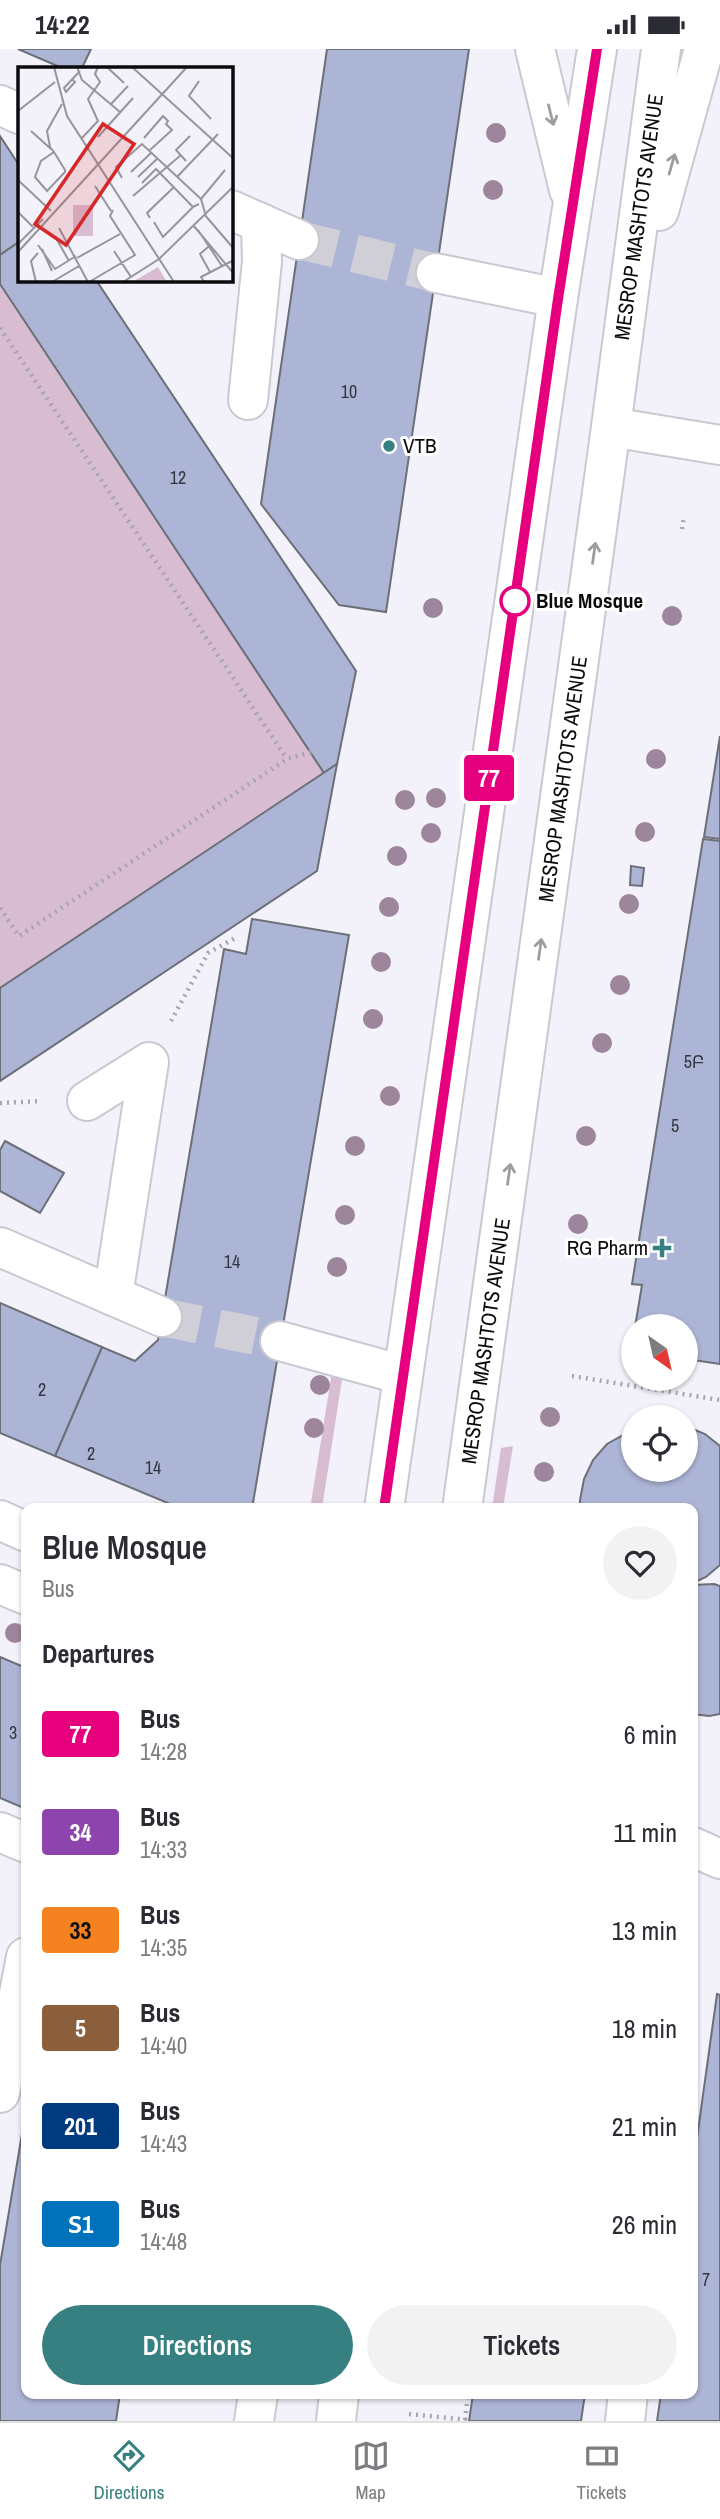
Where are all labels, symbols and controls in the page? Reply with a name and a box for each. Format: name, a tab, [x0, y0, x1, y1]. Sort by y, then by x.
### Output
text: 14:22	[35, 7, 90, 42]
inset map	[18, 67, 233, 282]
street label: MESROP MASHTOTS AVENUE	[607, 92, 670, 342]
one-way arrow	[545, 103, 558, 126]
one-way arrow	[667, 153, 680, 175]
house number: 10	[341, 379, 357, 404]
place label: VTB	[403, 431, 437, 460]
marker: VTB	[381, 438, 397, 454]
house number: 12	[170, 465, 186, 490]
one-way arrow	[588, 542, 601, 565]
marker: Blue Mosque	[500, 586, 530, 616]
place label: Blue Mosque	[536, 586, 643, 615]
street label: MESROP MASHTOTS AVENUE	[531, 654, 594, 904]
line badge: 77	[458, 755, 520, 801]
text: 77	[478, 762, 500, 794]
one-way arrow	[533, 938, 546, 960]
house number: 5Բ	[684, 1049, 704, 1074]
house number: 5	[671, 1113, 679, 1138]
one-way arrow	[502, 1163, 515, 1186]
street label: MESROP MASHTOTS AVENUE	[454, 1216, 517, 1466]
place label: RG Pharm	[567, 1233, 648, 1262]
marker: RG Pharm	[654, 1240, 670, 1256]
house number: 14	[224, 1249, 240, 1274]
north arrow	[621, 1314, 698, 1391]
map controls	[621, 1314, 698, 1482]
house number: 2	[38, 1377, 46, 1402]
button: locate	[621, 1405, 698, 1482]
house number: 2	[87, 1441, 95, 1466]
house number: 14	[145, 1455, 161, 1480]
text: Blue Mosque	[42, 1525, 207, 1569]
button: heart	[603, 1526, 677, 1600]
text: Bus	[42, 1573, 75, 1604]
text: Departures	[42, 1636, 155, 1671]
text: Bus	[140, 1701, 180, 1736]
text: 6 min	[624, 1717, 677, 1752]
text: 77	[70, 1718, 91, 1750]
house number: 3	[9, 1720, 17, 1745]
text: 14:28	[140, 1736, 187, 1767]
text: Bus	[140, 1799, 180, 1834]
text: 11 min	[613, 1815, 677, 1850]
text: 34	[70, 1816, 91, 1848]
text: 14:33	[140, 1834, 187, 1865]
text: Bus	[140, 1897, 180, 1932]
text: 13 min	[612, 1913, 677, 1948]
text: 33	[70, 1914, 91, 1946]
text: 14:35	[140, 1932, 187, 1963]
text: Bus	[140, 1995, 180, 2030]
text: 18 min	[612, 2011, 677, 2046]
text: 5	[75, 2012, 86, 2044]
text: 14:40	[140, 2030, 187, 2061]
text: Bus	[140, 2093, 180, 2128]
text: 21 min	[612, 2109, 677, 2144]
text: 201	[64, 2110, 97, 2142]
text: 14:43	[140, 2128, 187, 2159]
text: Bus	[140, 2191, 180, 2226]
text: 26 min	[612, 2207, 677, 2242]
text: Տ1	[68, 2208, 93, 2240]
text: 14:48	[140, 2226, 187, 2257]
house number: 7	[702, 2267, 710, 2292]
button: Directions	[42, 2305, 353, 2385]
button: Tickets	[367, 2305, 677, 2385]
tab: Directions	[94, 2437, 165, 2505]
tab: Map	[352, 2437, 390, 2505]
tab: Tickets	[577, 2437, 626, 2505]

